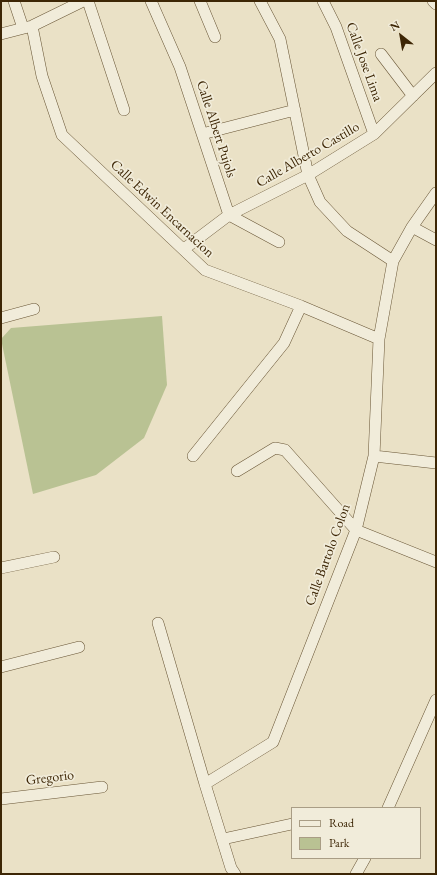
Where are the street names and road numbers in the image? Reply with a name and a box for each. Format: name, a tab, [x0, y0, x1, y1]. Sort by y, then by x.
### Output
street label: Calle Jose Lima	[342, 20, 386, 104]
street label: Calle Albert Pujols	[192, 78, 240, 180]
street label: Calle Alberto Castillo	[253, 119, 363, 191]
street label: Calle Edwin Encarnacion	[107, 157, 217, 261]
street label: Calle Bartolo Colon	[302, 502, 354, 608]
street label: Gregorio	[25, 767, 75, 789]

